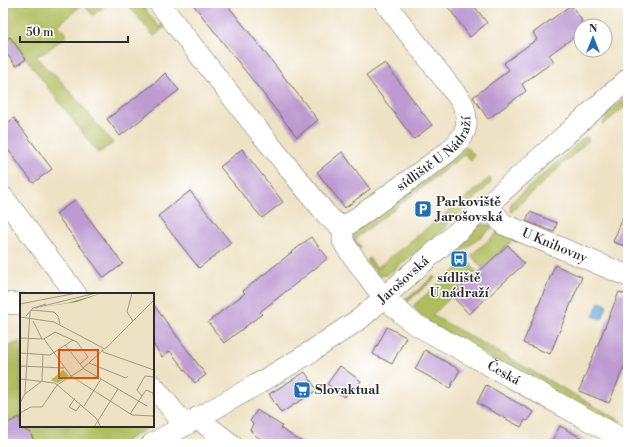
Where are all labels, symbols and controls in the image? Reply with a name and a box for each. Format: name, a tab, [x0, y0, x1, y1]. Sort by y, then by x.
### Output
scale bar	[20, 18, 128, 44]
north arrow	[573, 18, 613, 58]
text: N	[589, 22, 598, 36]
text: 50 m	[26, 25, 54, 40]
street label: sídliště U Nádraží	[394, 115, 474, 194]
place label: Parkoviště Jarošovská	[434, 194, 504, 225]
parking icon: Parkoviště Jarošovská	[413, 199, 433, 219]
street label: U Knihovny	[520, 225, 590, 266]
bus stop icon: sídliště U nádraží	[449, 249, 469, 269]
street label: Jarošovská	[374, 253, 433, 308]
place label: sídliště U nádraží	[429, 270, 489, 301]
inset map	[20, 293, 154, 427]
street label: Česká	[484, 357, 523, 389]
supermarket icon: Slovaktual	[292, 380, 312, 400]
place label: Slovaktual	[315, 382, 380, 398]

